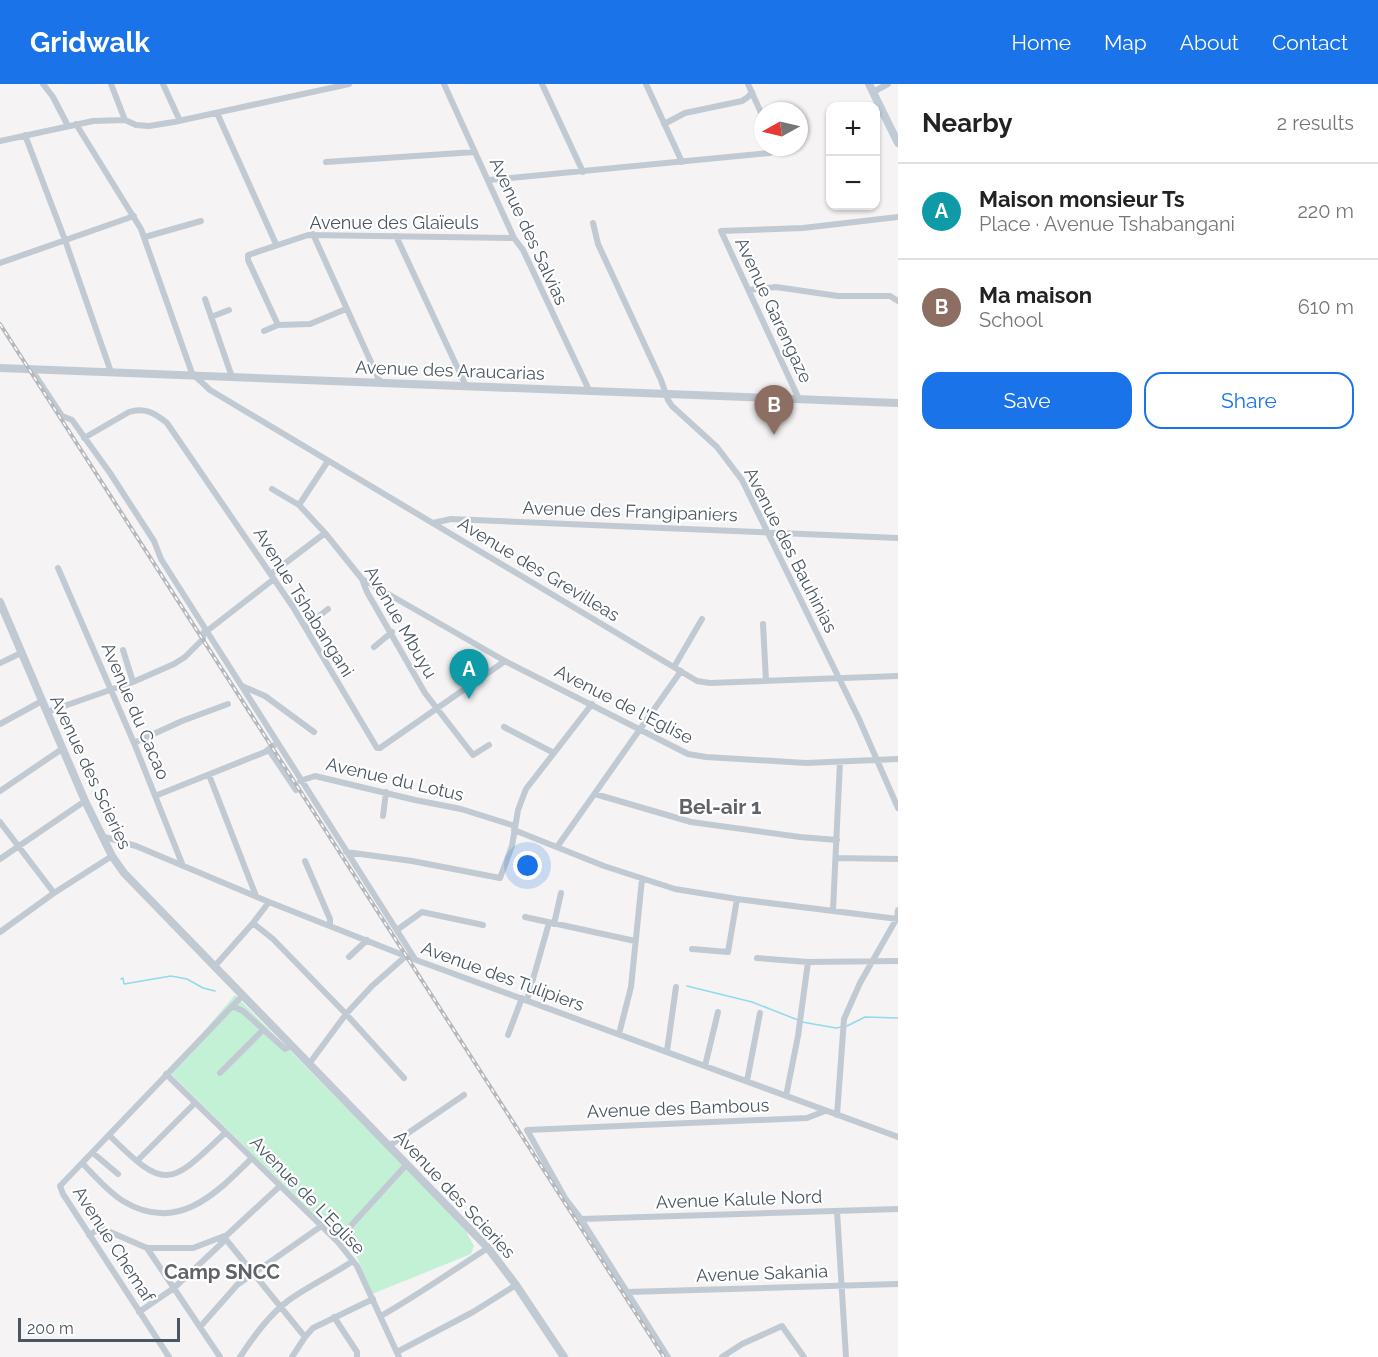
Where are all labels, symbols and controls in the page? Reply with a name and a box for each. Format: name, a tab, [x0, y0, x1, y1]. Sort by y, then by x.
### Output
text: Gridwalk	[30, 26, 150, 59]
text: Home	[1012, 30, 1071, 55]
text: Map	[1104, 30, 1147, 55]
text: About	[1180, 30, 1239, 55]
text: Contact	[1272, 30, 1348, 55]
north arrow	[754, 102, 808, 156]
map controls	[826, 102, 880, 210]
button: +	[826, 102, 880, 156]
text: Nearby	[922, 108, 1012, 138]
text: 2 results	[1277, 111, 1354, 135]
street label: Avenue des Salvias	[486, 154, 572, 308]
button: −	[826, 156, 880, 210]
text: Maison monsieur Ts	[979, 186, 1185, 212]
text: A	[935, 199, 948, 223]
text: 220 m	[1297, 199, 1354, 223]
street label: Avenue des Glaïeuls	[309, 212, 479, 233]
text: Place · Avenue Tshabangani	[979, 212, 1235, 236]
street label: Avenue Garengaze	[731, 234, 817, 386]
text: Ma maison	[979, 282, 1092, 308]
text: B	[935, 295, 948, 319]
text: 610 m	[1298, 295, 1354, 319]
text: School	[979, 308, 1043, 332]
street label: Avenue des Araucarias	[355, 356, 545, 384]
button: Save	[922, 372, 1132, 429]
button: Share	[1144, 372, 1354, 429]
pin: B	[754, 386, 794, 435]
street label: Avenue des Bauhinias	[740, 464, 842, 636]
street label: Avenue des Frangipaniers	[522, 497, 738, 525]
street label: Avenue des Grevilleas	[455, 513, 624, 626]
street label: Avenue Tshabangani	[249, 523, 359, 681]
street label: Avenue Mbuyu	[360, 562, 442, 682]
street label: Avenue du Cacao	[98, 639, 174, 783]
pin: A	[450, 650, 488, 699]
street label: Avenue de l'Eglise	[551, 660, 697, 748]
street label: Avenue des Scieries	[46, 692, 136, 853]
street label: Avenue du Lotus	[324, 753, 466, 805]
district label: Bel-air 1	[679, 794, 761, 819]
your location	[513, 851, 542, 880]
street label: Avenue des Tulipiers	[419, 937, 588, 1015]
street label: Avenue des Bambous	[587, 1094, 770, 1122]
street label: Avenue des Scieries	[390, 1126, 520, 1263]
street label: Avenue de L'Eglise	[246, 1131, 370, 1259]
street label: Avenue Chemaf	[69, 1182, 160, 1307]
street label: Avenue Kalule Nord	[655, 1186, 823, 1212]
district label: Camp SNCC	[164, 1260, 280, 1284]
street label: Avenue Sakania	[696, 1260, 828, 1286]
scale bar	[18, 1315, 180, 1342]
text: 200 m	[27, 1319, 74, 1338]

